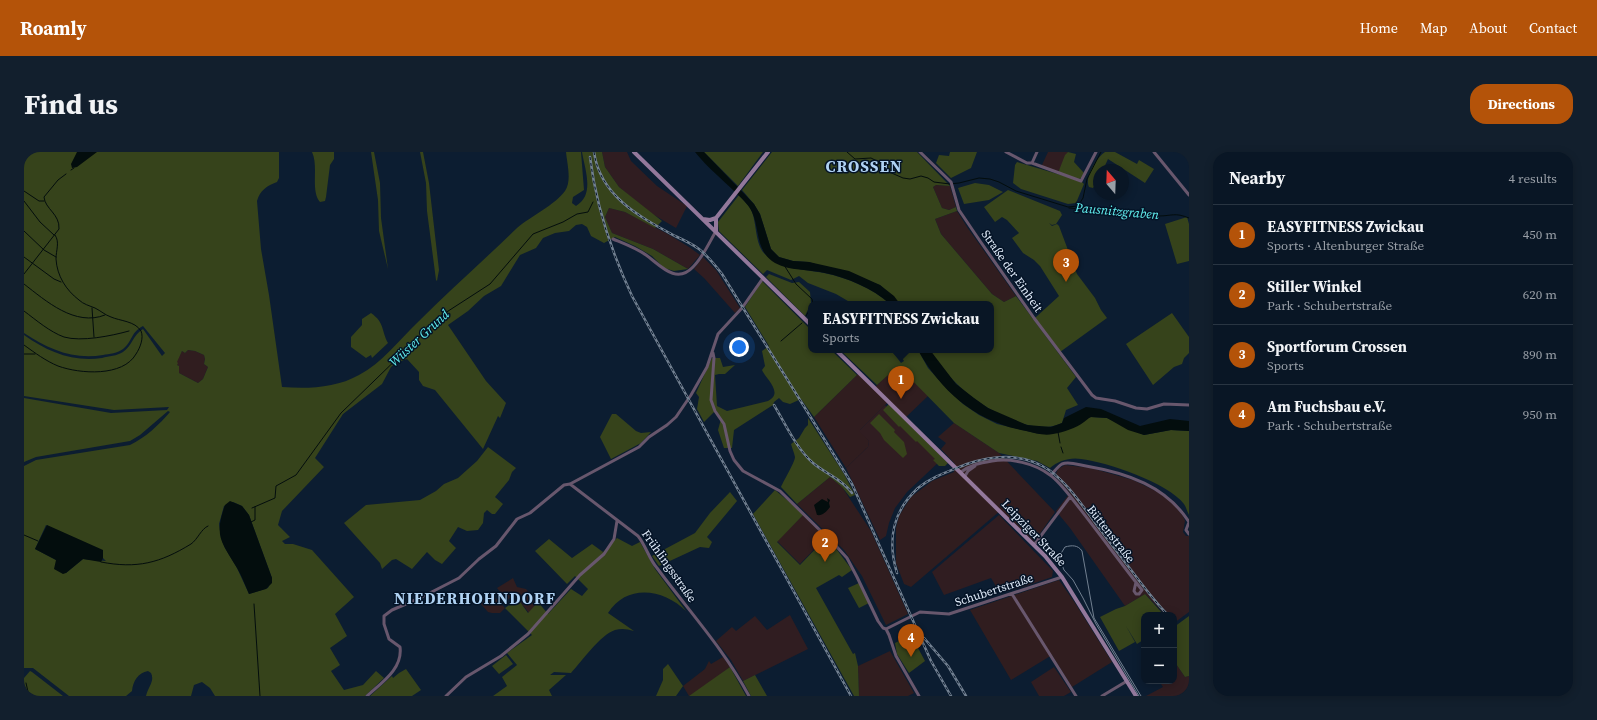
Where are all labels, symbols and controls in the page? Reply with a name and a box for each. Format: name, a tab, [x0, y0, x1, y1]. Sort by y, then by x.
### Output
text: Roamly	[20, 15, 87, 41]
text: Home	[1360, 18, 1398, 38]
text: Map	[1420, 18, 1447, 38]
text: About	[1469, 18, 1507, 38]
text: Contact	[1529, 18, 1577, 38]
button: Directions	[1470, 84, 1573, 124]
text: Find us	[24, 85, 118, 123]
district label: CROSSEN	[825, 155, 903, 177]
north arrow	[1093, 164, 1129, 200]
text: Nearby	[1229, 166, 1285, 190]
text: 4 results	[1509, 170, 1557, 187]
water label: Pausnitzgraben	[1073, 199, 1160, 223]
text: EASYFITNESS Zwickau	[1267, 216, 1424, 237]
text: 1	[1238, 226, 1246, 243]
text: 450 m	[1523, 226, 1557, 243]
street label: Straße der Einheit	[978, 227, 1046, 315]
text: Sports · Altenburger Straße	[1267, 237, 1424, 254]
pin: 3	[1053, 249, 1079, 282]
text: Stiller Winkel	[1267, 276, 1362, 297]
text: 2	[1238, 286, 1246, 303]
text: 620 m	[1523, 286, 1557, 303]
text: Park · Schubertstraße	[1267, 297, 1392, 314]
popup	[808, 301, 994, 353]
water label: Wüster Grund	[385, 306, 453, 370]
text: EASYFITNESS Zwickau	[823, 308, 979, 329]
text: Sports	[823, 329, 859, 346]
text: Sportforum Crossen	[1267, 336, 1407, 357]
your location	[729, 337, 749, 357]
text: 3	[1238, 346, 1246, 363]
text: 890 m	[1523, 346, 1557, 363]
text: Sports	[1267, 357, 1304, 374]
pin: 1	[888, 366, 914, 399]
text: Am Fuchsbau e.V.	[1267, 396, 1386, 417]
text: 4	[1238, 406, 1246, 423]
text: 950 m	[1523, 406, 1557, 423]
text: Park · Schubertstraße	[1267, 417, 1392, 434]
street label: Leipziger Straße	[998, 496, 1070, 570]
street label: Büttenstraße	[1083, 502, 1139, 566]
street label: Frühlingsstraße	[638, 527, 700, 605]
pin: 2	[812, 529, 838, 562]
street label: Schubertstraße	[953, 570, 1035, 610]
district label: NIEDERHOHNDORF	[394, 587, 556, 609]
map controls	[1141, 612, 1177, 684]
button: +	[1141, 612, 1177, 648]
pin: 4	[898, 624, 924, 657]
button: −	[1141, 648, 1177, 684]

